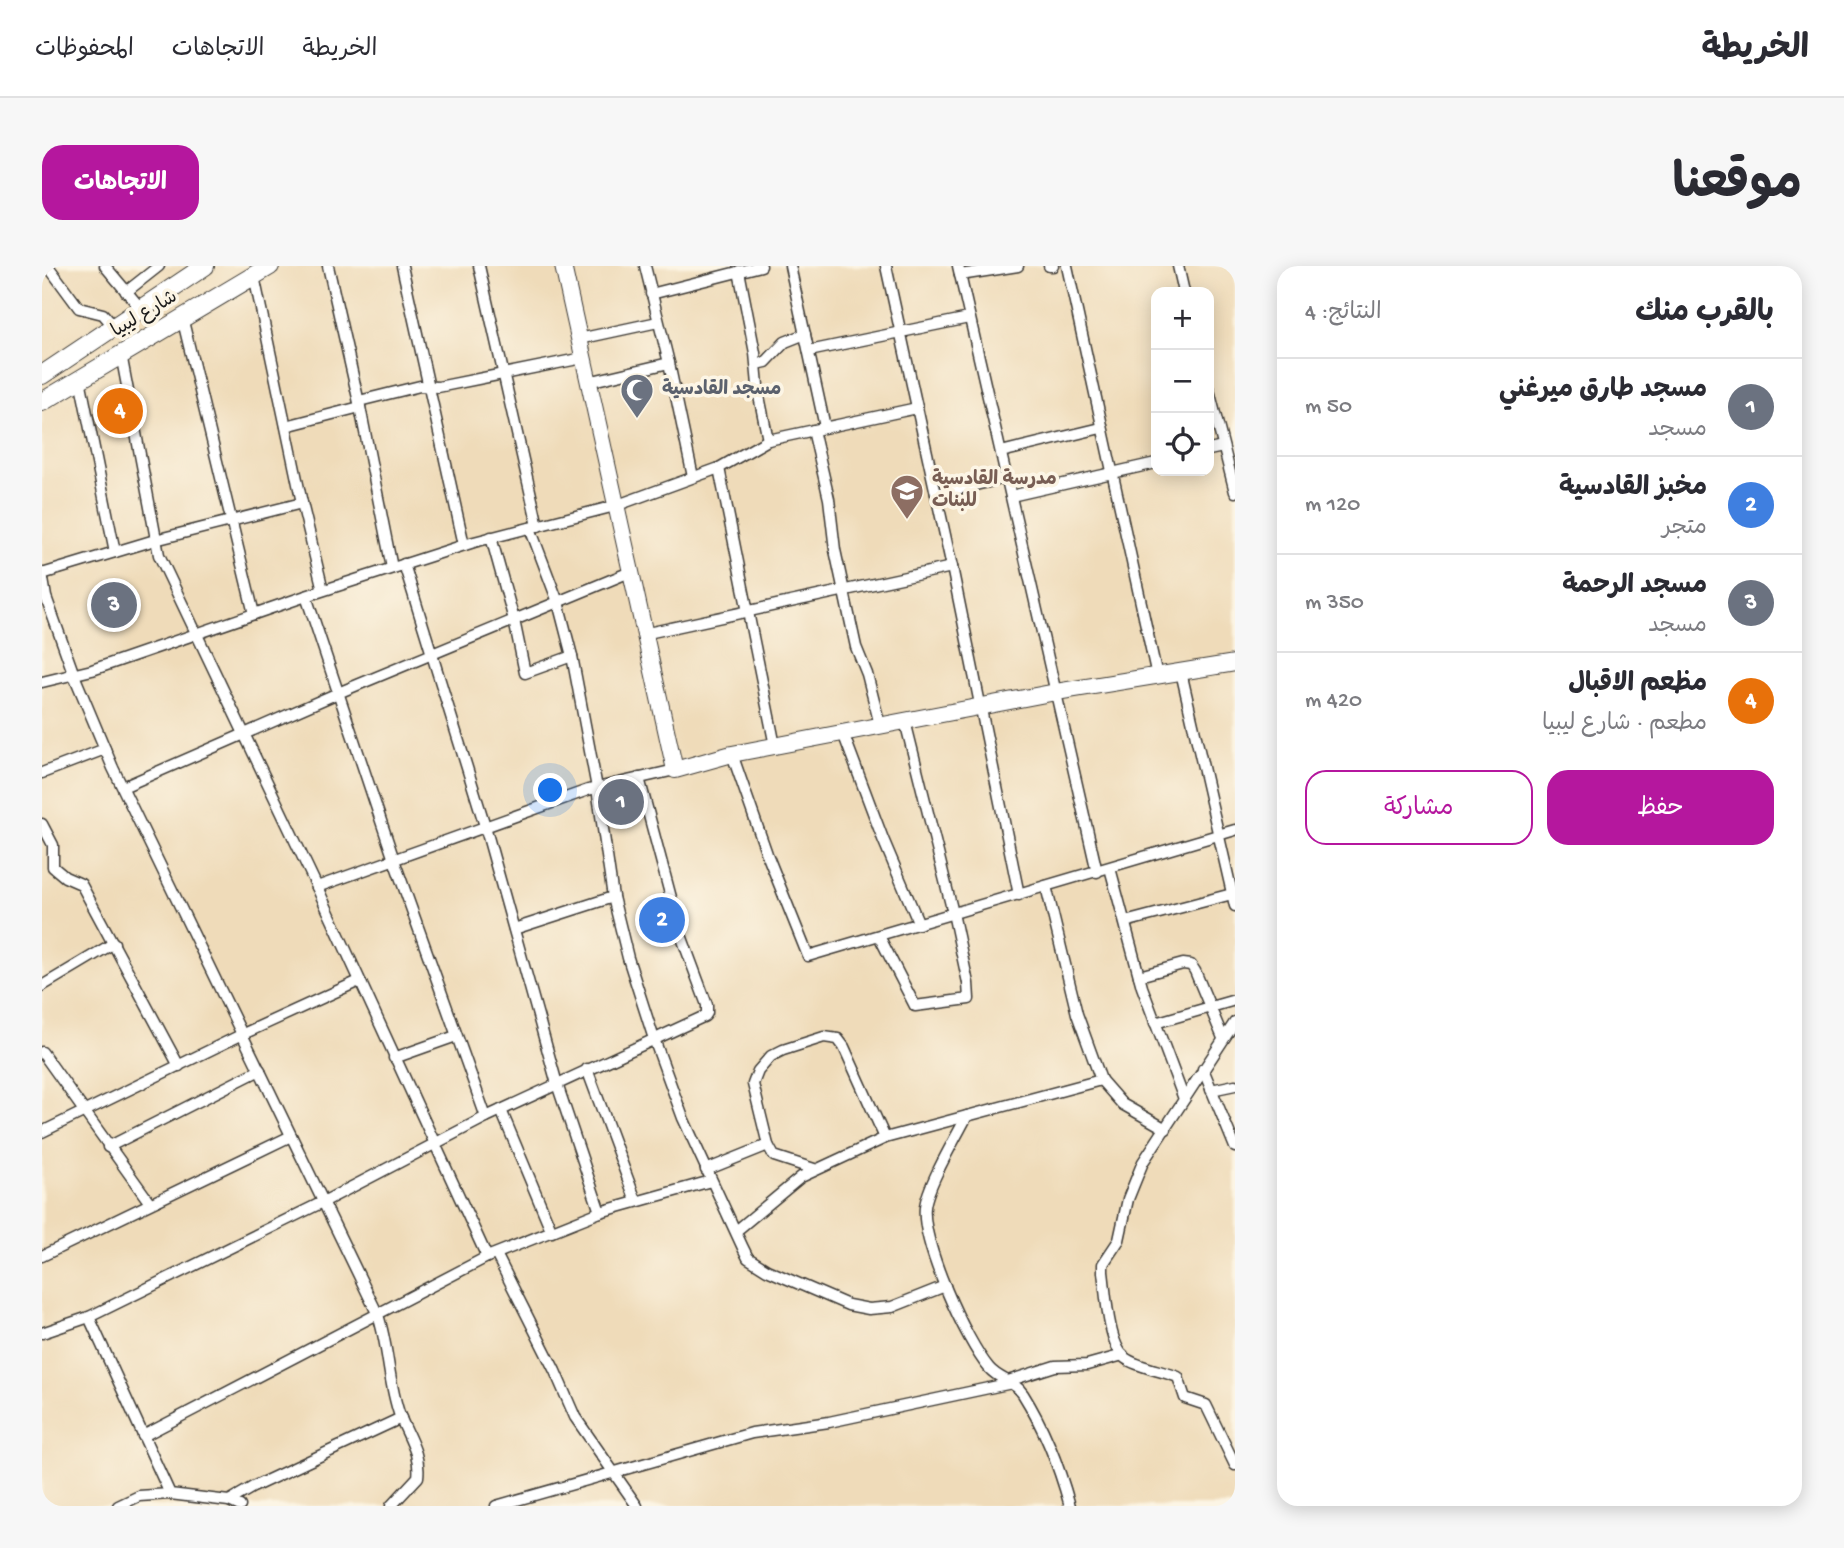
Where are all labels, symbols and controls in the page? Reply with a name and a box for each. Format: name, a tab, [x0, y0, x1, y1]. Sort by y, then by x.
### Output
text: الخريطة	[1702, 32, 1809, 70]
text: المحفوظات	[35, 36, 134, 65]
text: الاتجاهات	[172, 36, 265, 65]
text: الخريطة	[303, 36, 377, 65]
button: الاتجاهات	[42, 145, 199, 220]
text: موقعنا	[1672, 158, 1802, 216]
street label: شارع ليبيا	[108, 286, 182, 344]
map controls	[1151, 287, 1214, 476]
button: +	[1151, 287, 1214, 350]
text: بالقرب منك	[1635, 297, 1774, 332]
text: النتائج: 4	[1305, 300, 1382, 327]
button: −	[1151, 350, 1214, 413]
mosque icon: مسجد القادسية	[618, 371, 656, 420]
text: مسجد طارق ميرغني	[1499, 376, 1707, 407]
place label: مسجد القادسية	[662, 378, 781, 402]
pin: 4	[97, 385, 143, 437]
text: 50 m	[1305, 394, 1352, 421]
text: 1	[1746, 394, 1756, 421]
button: locate	[1151, 413, 1214, 476]
text: مسجد	[1648, 417, 1707, 444]
place label: مدرسة القادسية للبنات	[932, 468, 1057, 514]
school or university icon: مدرسة القادسية للبنات	[888, 472, 926, 521]
text: مخبز القادسية	[1559, 474, 1707, 505]
text: 120 m	[1305, 492, 1360, 519]
text: 2	[1745, 492, 1757, 519]
text: متجر	[1662, 515, 1707, 542]
text: مسجد الرحمة	[1562, 572, 1707, 603]
pin: 3	[91, 579, 137, 631]
text: 350 m	[1305, 590, 1364, 617]
text: 3	[1745, 590, 1757, 617]
text: مسجد	[1648, 613, 1707, 640]
text: مظعم الاقبال	[1568, 670, 1707, 701]
text: 420 m	[1305, 688, 1362, 715]
text: 4	[1746, 688, 1756, 715]
text: مطعم · شارع ليبيا	[1542, 711, 1707, 738]
button: مشاركة	[1305, 770, 1533, 845]
button: حفظ	[1547, 770, 1774, 845]
your location	[533, 773, 567, 807]
pin: 1	[598, 776, 644, 828]
pin: 2	[639, 894, 685, 946]

